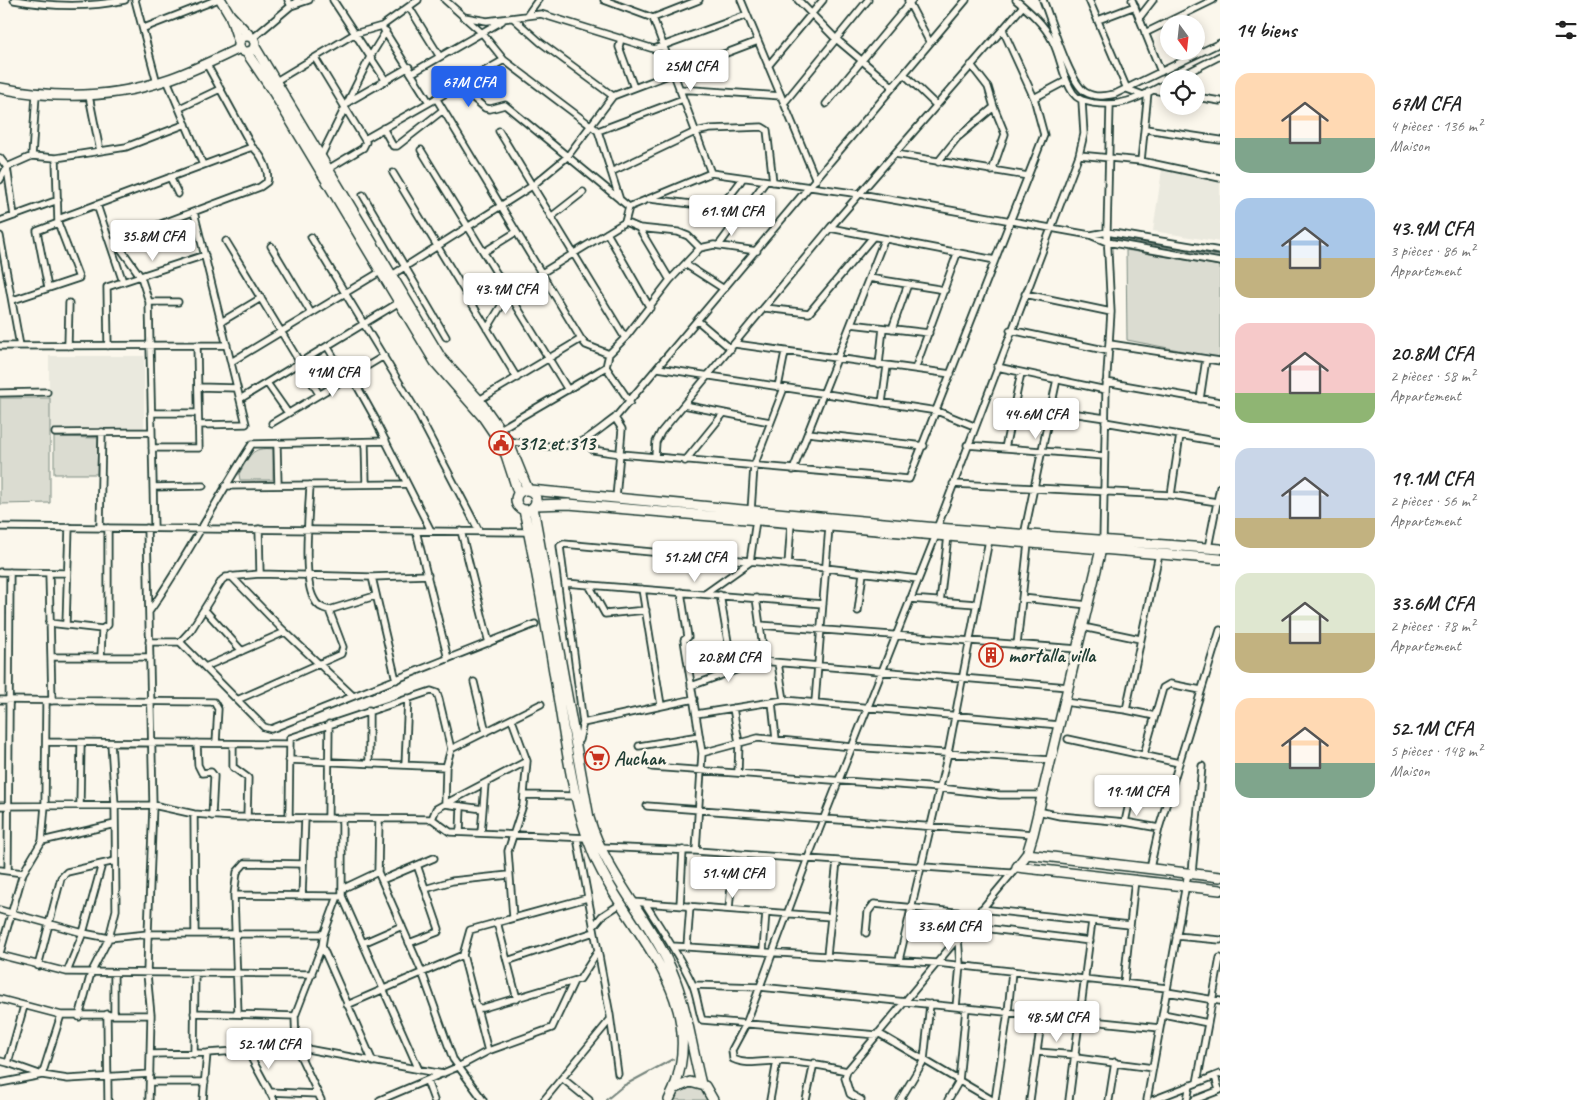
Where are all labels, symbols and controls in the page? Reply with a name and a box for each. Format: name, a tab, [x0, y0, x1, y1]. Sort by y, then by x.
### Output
north arrow	[1160, 15, 1205, 60]
map controls	[1160, 15, 1205, 115]
icon: filters	[1552, 16, 1580, 44]
text: 14 biens	[1235, 17, 1296, 43]
pin: 25M CFA	[645, 49, 737, 92]
text: 25M CFA	[665, 56, 717, 76]
pin: 67M CFA	[423, 66, 515, 108]
button: locate	[1160, 70, 1205, 115]
text: 67M CFA	[442, 72, 496, 92]
text: 67M CFA	[1390, 90, 1460, 116]
icon: home	[1275, 93, 1335, 153]
text: 4 pièces · 136 m²	[1390, 116, 1482, 136]
text: Maison	[1390, 136, 1430, 156]
pin: 61.9M CFA	[675, 194, 789, 237]
text: 61.9M CFA	[700, 201, 764, 221]
text: 43.9M CFA	[1390, 215, 1473, 241]
icon: home	[1275, 218, 1335, 278]
pin: 35.8M CFA	[96, 220, 210, 262]
text: 35.8M CFA	[121, 226, 185, 246]
text: 3 pièces · 86 m²	[1390, 241, 1475, 261]
text: Appartement	[1390, 261, 1461, 281]
pin: 43.9M CFA	[449, 272, 563, 315]
text: 43.9M CFA	[474, 279, 538, 299]
text: 20.8M CFA	[1390, 340, 1473, 366]
icon: home	[1275, 343, 1335, 403]
pin: 41M CFA	[287, 356, 379, 398]
text: 41M CFA	[306, 362, 360, 382]
text: 2 pièces · 58 m²	[1390, 366, 1475, 386]
text: Appartement	[1390, 386, 1461, 406]
pin: 44.6M CFA	[979, 398, 1093, 440]
text: 44.6M CFA	[1004, 404, 1068, 424]
public building icon: 312 et 313	[488, 430, 514, 456]
place label: 312 et 313	[518, 431, 597, 456]
text: 19.1M CFA	[1390, 465, 1473, 491]
icon: home	[1275, 468, 1335, 528]
text: 2 pièces · 56 m²	[1390, 491, 1475, 511]
text: Appartement	[1390, 511, 1461, 531]
pin: 51.2M CFA	[638, 540, 752, 583]
text: 51.2M CFA	[663, 547, 727, 567]
text: 33.6M CFA	[1390, 590, 1474, 616]
icon: home	[1275, 593, 1335, 653]
text: 2 pièces · 78 m²	[1390, 616, 1475, 636]
text: Appartement	[1390, 636, 1461, 656]
pin: 20.8M CFA	[672, 640, 786, 683]
building icon: mortalla villa	[978, 642, 1004, 668]
place label: mortalla villa	[1008, 643, 1097, 668]
text: 20.8M CFA	[697, 647, 761, 667]
text: 52.1M CFA	[1390, 715, 1473, 741]
icon: home	[1275, 718, 1335, 778]
text: 5 pièces · 148 m²	[1390, 741, 1482, 761]
supermarket icon: Auchan	[584, 745, 610, 771]
place label: Auchan	[614, 746, 667, 771]
text: Maison	[1390, 761, 1430, 781]
pin: 19.1M CFA	[1080, 774, 1194, 817]
text: 19.1M CFA	[1105, 781, 1169, 801]
pin: 51.4M CFA	[676, 856, 790, 899]
text: 51.4M CFA	[701, 863, 765, 883]
pin: 33.6M CFA	[892, 910, 1006, 952]
text: 33.6M CFA	[917, 916, 981, 936]
pin: 48.5M CFA	[1000, 1000, 1114, 1043]
text: 48.5M CFA	[1025, 1007, 1089, 1027]
pin: 52.1M CFA	[212, 1028, 326, 1070]
text: 52.1M CFA	[237, 1034, 301, 1054]

